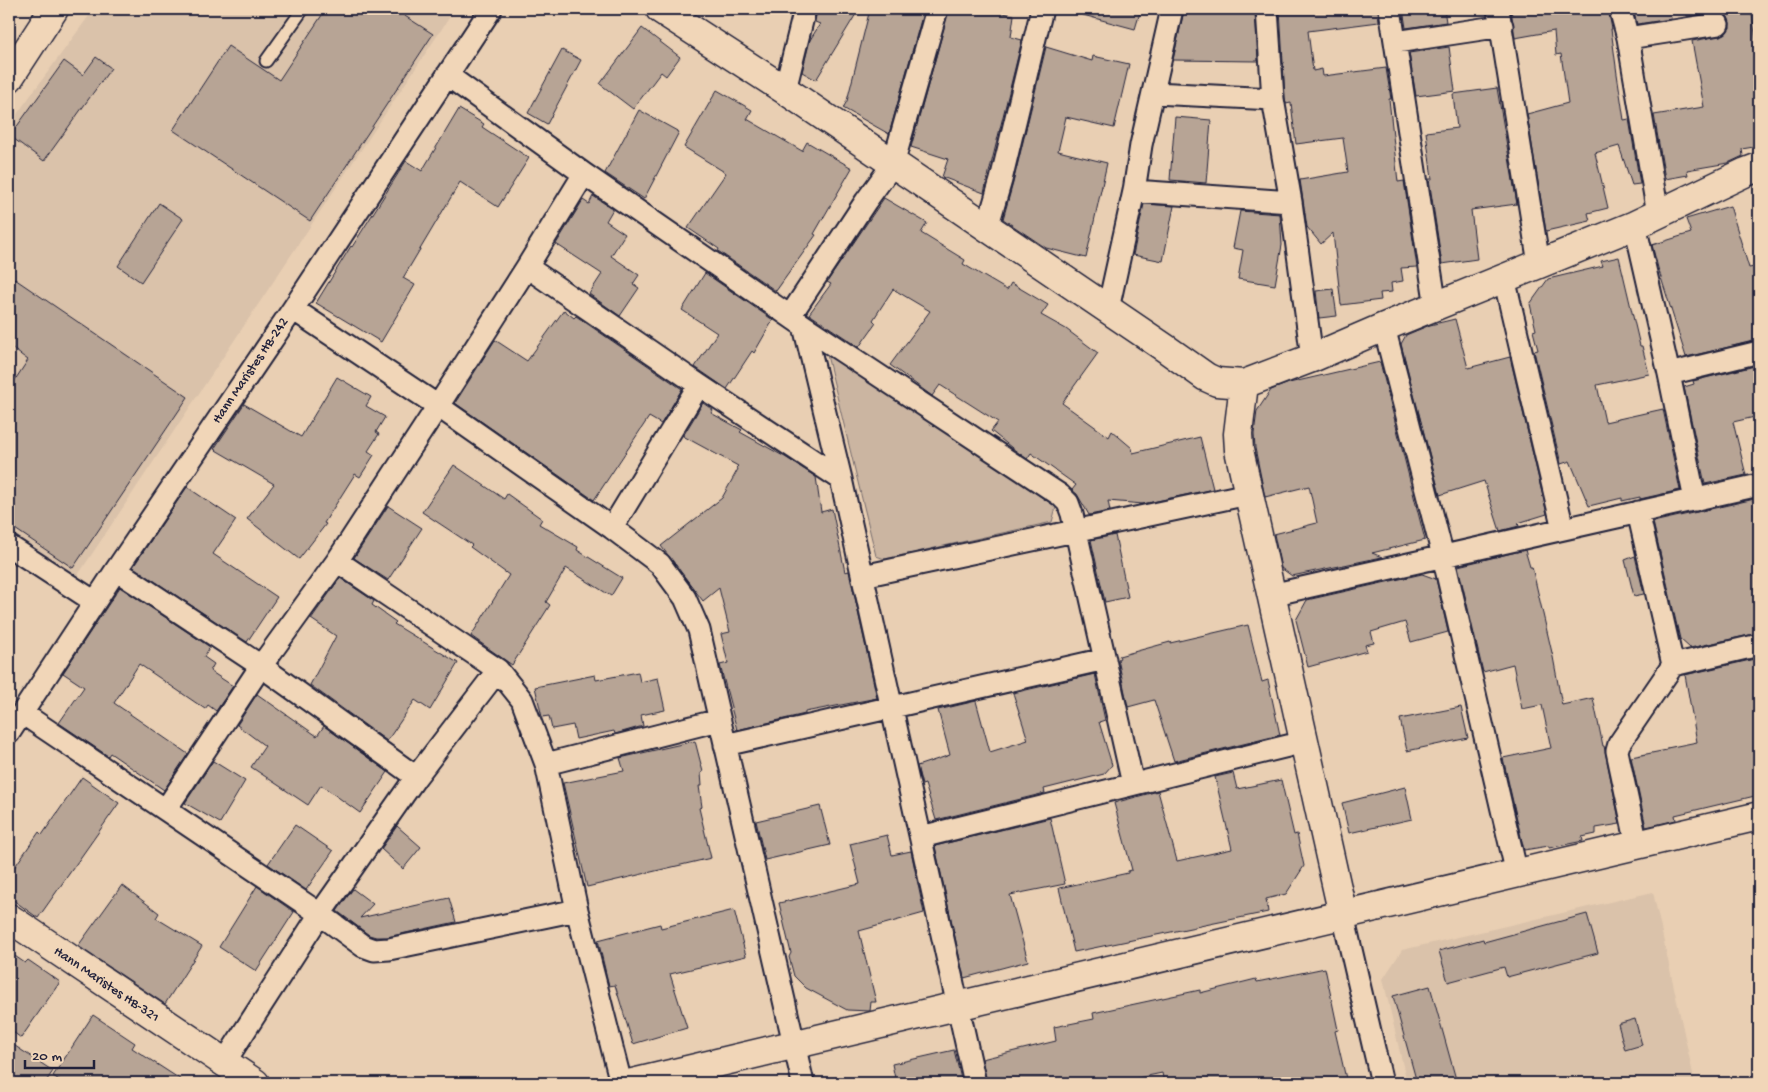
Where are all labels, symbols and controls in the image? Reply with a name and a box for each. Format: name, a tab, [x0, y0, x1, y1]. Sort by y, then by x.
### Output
street label: Hann Maristes HB-242	[209, 315, 293, 427]
street label: Hann Maristes HB-321	[50, 943, 162, 1027]
scale bar	[25, 1037, 94, 1069]
text: 20 m	[32, 1048, 62, 1066]

